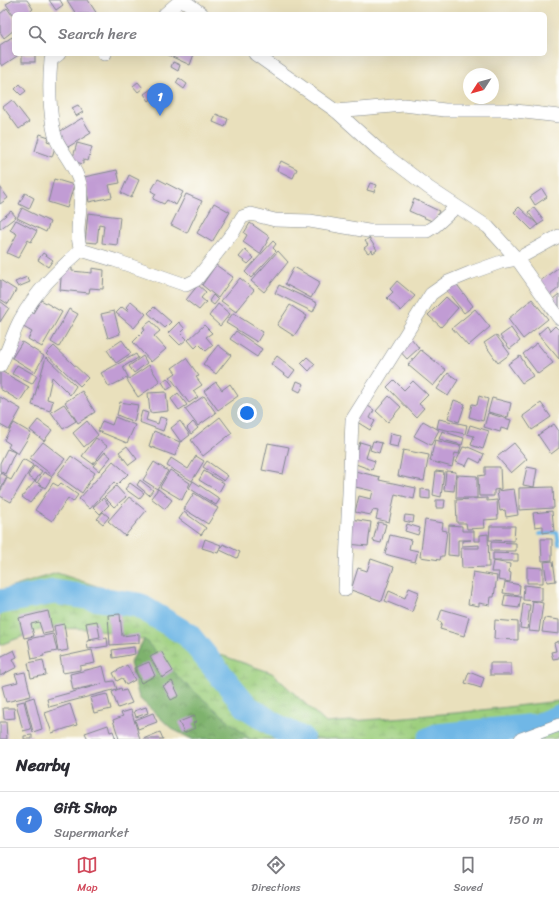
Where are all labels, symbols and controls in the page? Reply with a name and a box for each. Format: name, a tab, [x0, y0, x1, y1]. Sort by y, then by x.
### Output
search box	[12, 12, 547, 56]
text: Search here	[58, 21, 137, 47]
icon: search	[26, 23, 48, 45]
north arrow	[463, 68, 499, 104]
pin: 1	[147, 83, 173, 116]
your location	[237, 403, 257, 423]
text: Nearby	[16, 750, 70, 780]
text: Gift Shop	[54, 795, 117, 821]
text: 1	[26, 808, 32, 831]
text: 150 m	[508, 808, 543, 831]
text: Supermarket	[54, 821, 129, 844]
tab: Map	[76, 854, 98, 897]
tab: Directions	[251, 854, 301, 897]
tab: Saved	[454, 854, 483, 897]

